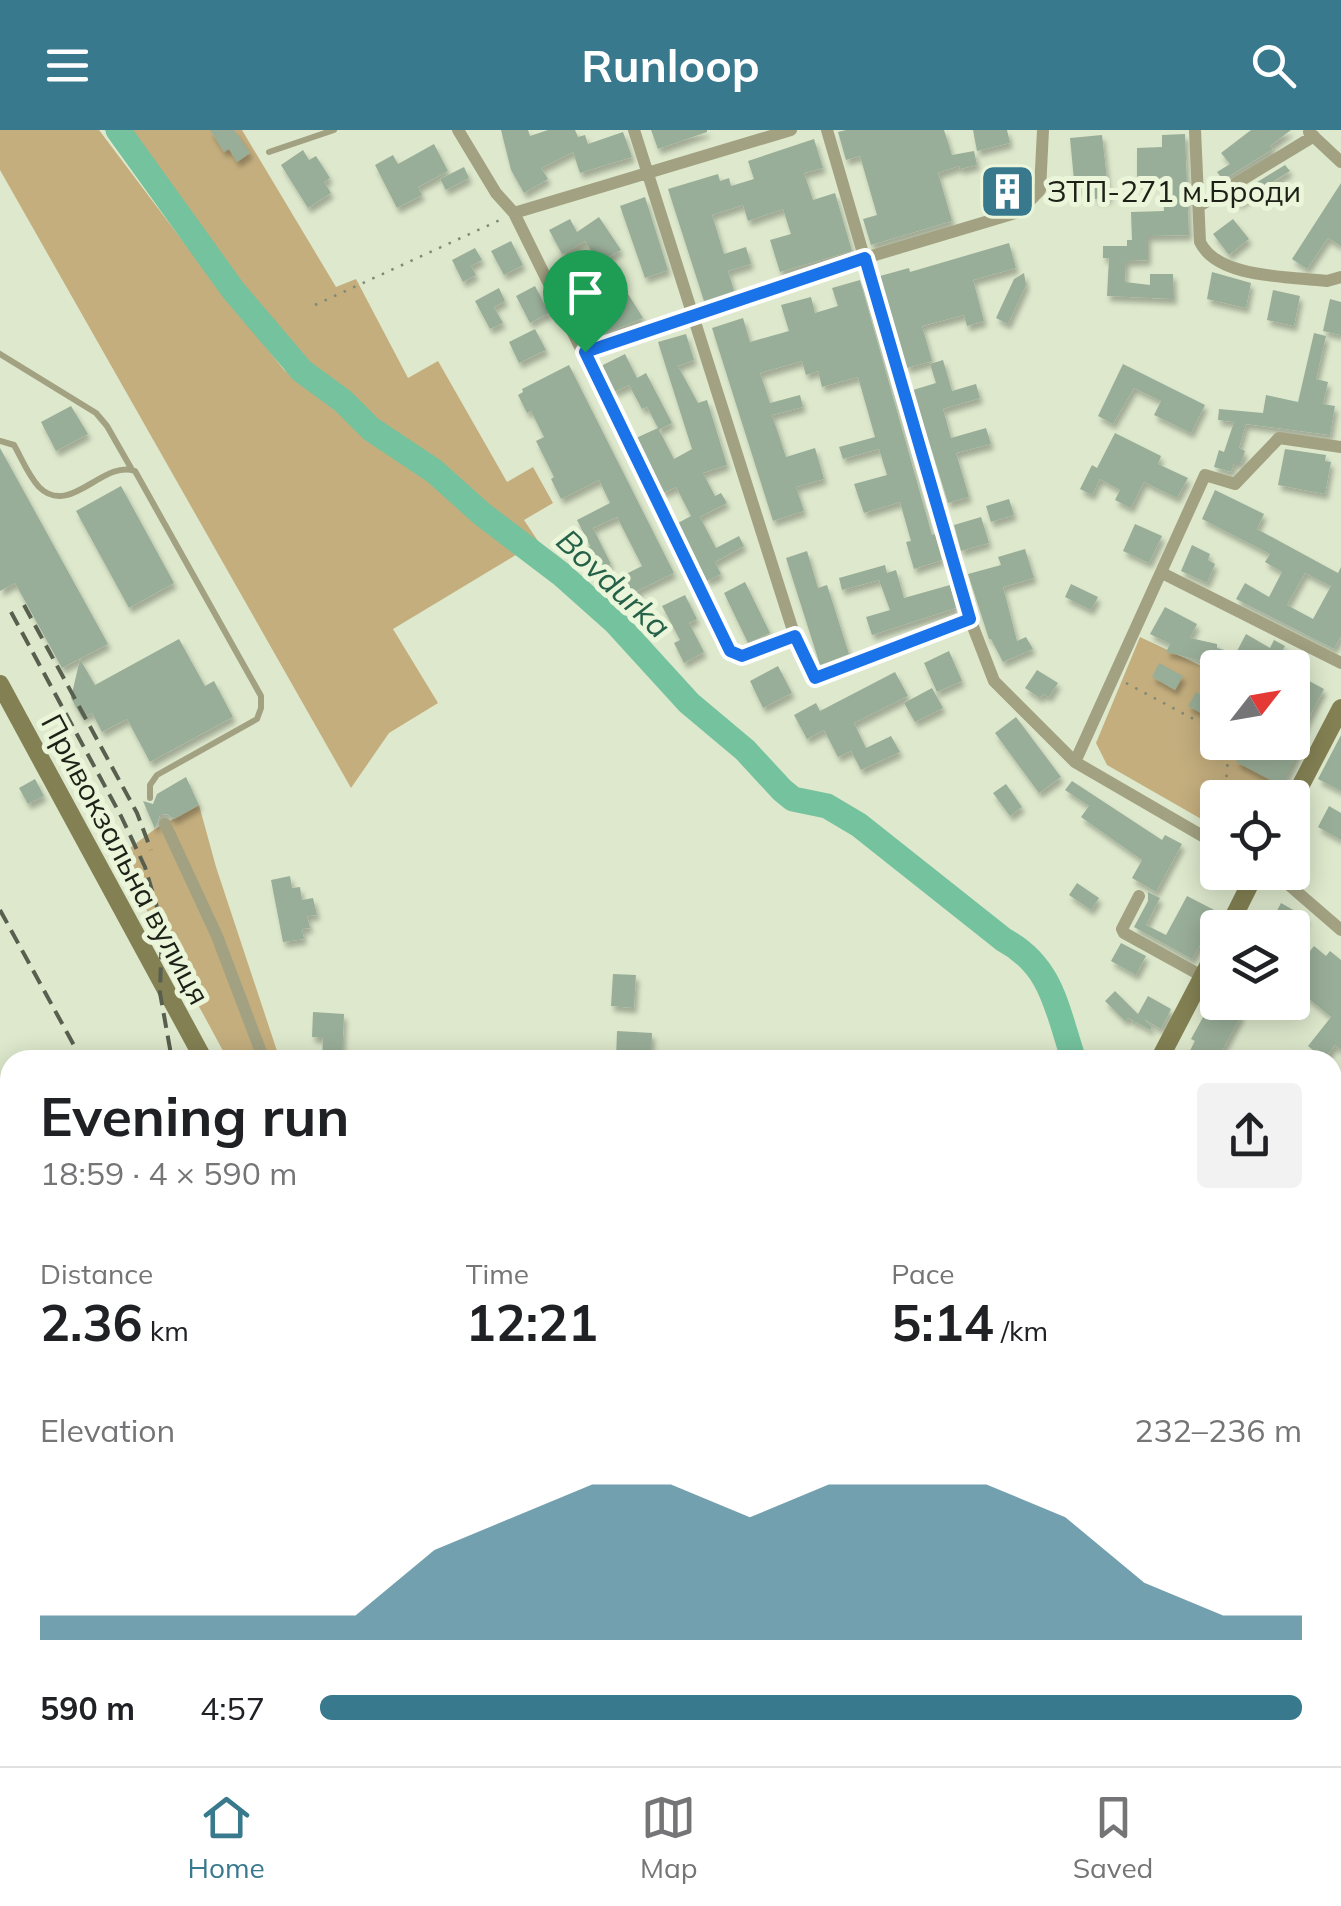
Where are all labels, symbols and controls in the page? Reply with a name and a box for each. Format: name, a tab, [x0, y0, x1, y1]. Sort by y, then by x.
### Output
text: Runloop	[581, 37, 760, 93]
icon: menu	[40, 38, 95, 93]
icon: search	[1246, 38, 1301, 93]
building icon: ЗТП-271 м.Броди	[978, 161, 1038, 221]
place label: ЗТП-271 м.Броди	[1047, 172, 1301, 210]
pin	[543, 250, 628, 353]
icon: arrive	[558, 265, 613, 320]
water label: Bovdurka	[549, 520, 679, 646]
north arrow	[1200, 650, 1310, 760]
map controls	[1200, 650, 1310, 1020]
street label: Привокзальна вулиця	[33, 707, 219, 1011]
button: locate	[1200, 780, 1310, 890]
button: layers	[1200, 910, 1310, 1020]
text: Evening run	[40, 1081, 349, 1150]
button: share	[1197, 1083, 1302, 1188]
text: 18:59 · 4 × 590 m	[40, 1153, 297, 1193]
text: Distance	[40, 1256, 153, 1291]
text: Time	[466, 1256, 529, 1291]
text: Pace	[891, 1256, 955, 1291]
text: 2.36	[40, 1291, 142, 1354]
text: 12:21	[466, 1291, 598, 1354]
text: 5:14	[891, 1291, 994, 1354]
text: km	[142, 1313, 189, 1348]
text: /km	[994, 1313, 1048, 1348]
text: Elevation	[40, 1410, 175, 1450]
text: 232–236 m	[1134, 1410, 1302, 1450]
text: 590 m	[40, 1688, 135, 1728]
text: 4:57	[200, 1688, 265, 1728]
tab: Home	[188, 1790, 265, 1885]
tab: Map	[640, 1790, 698, 1885]
tab: Saved	[1073, 1790, 1153, 1885]

